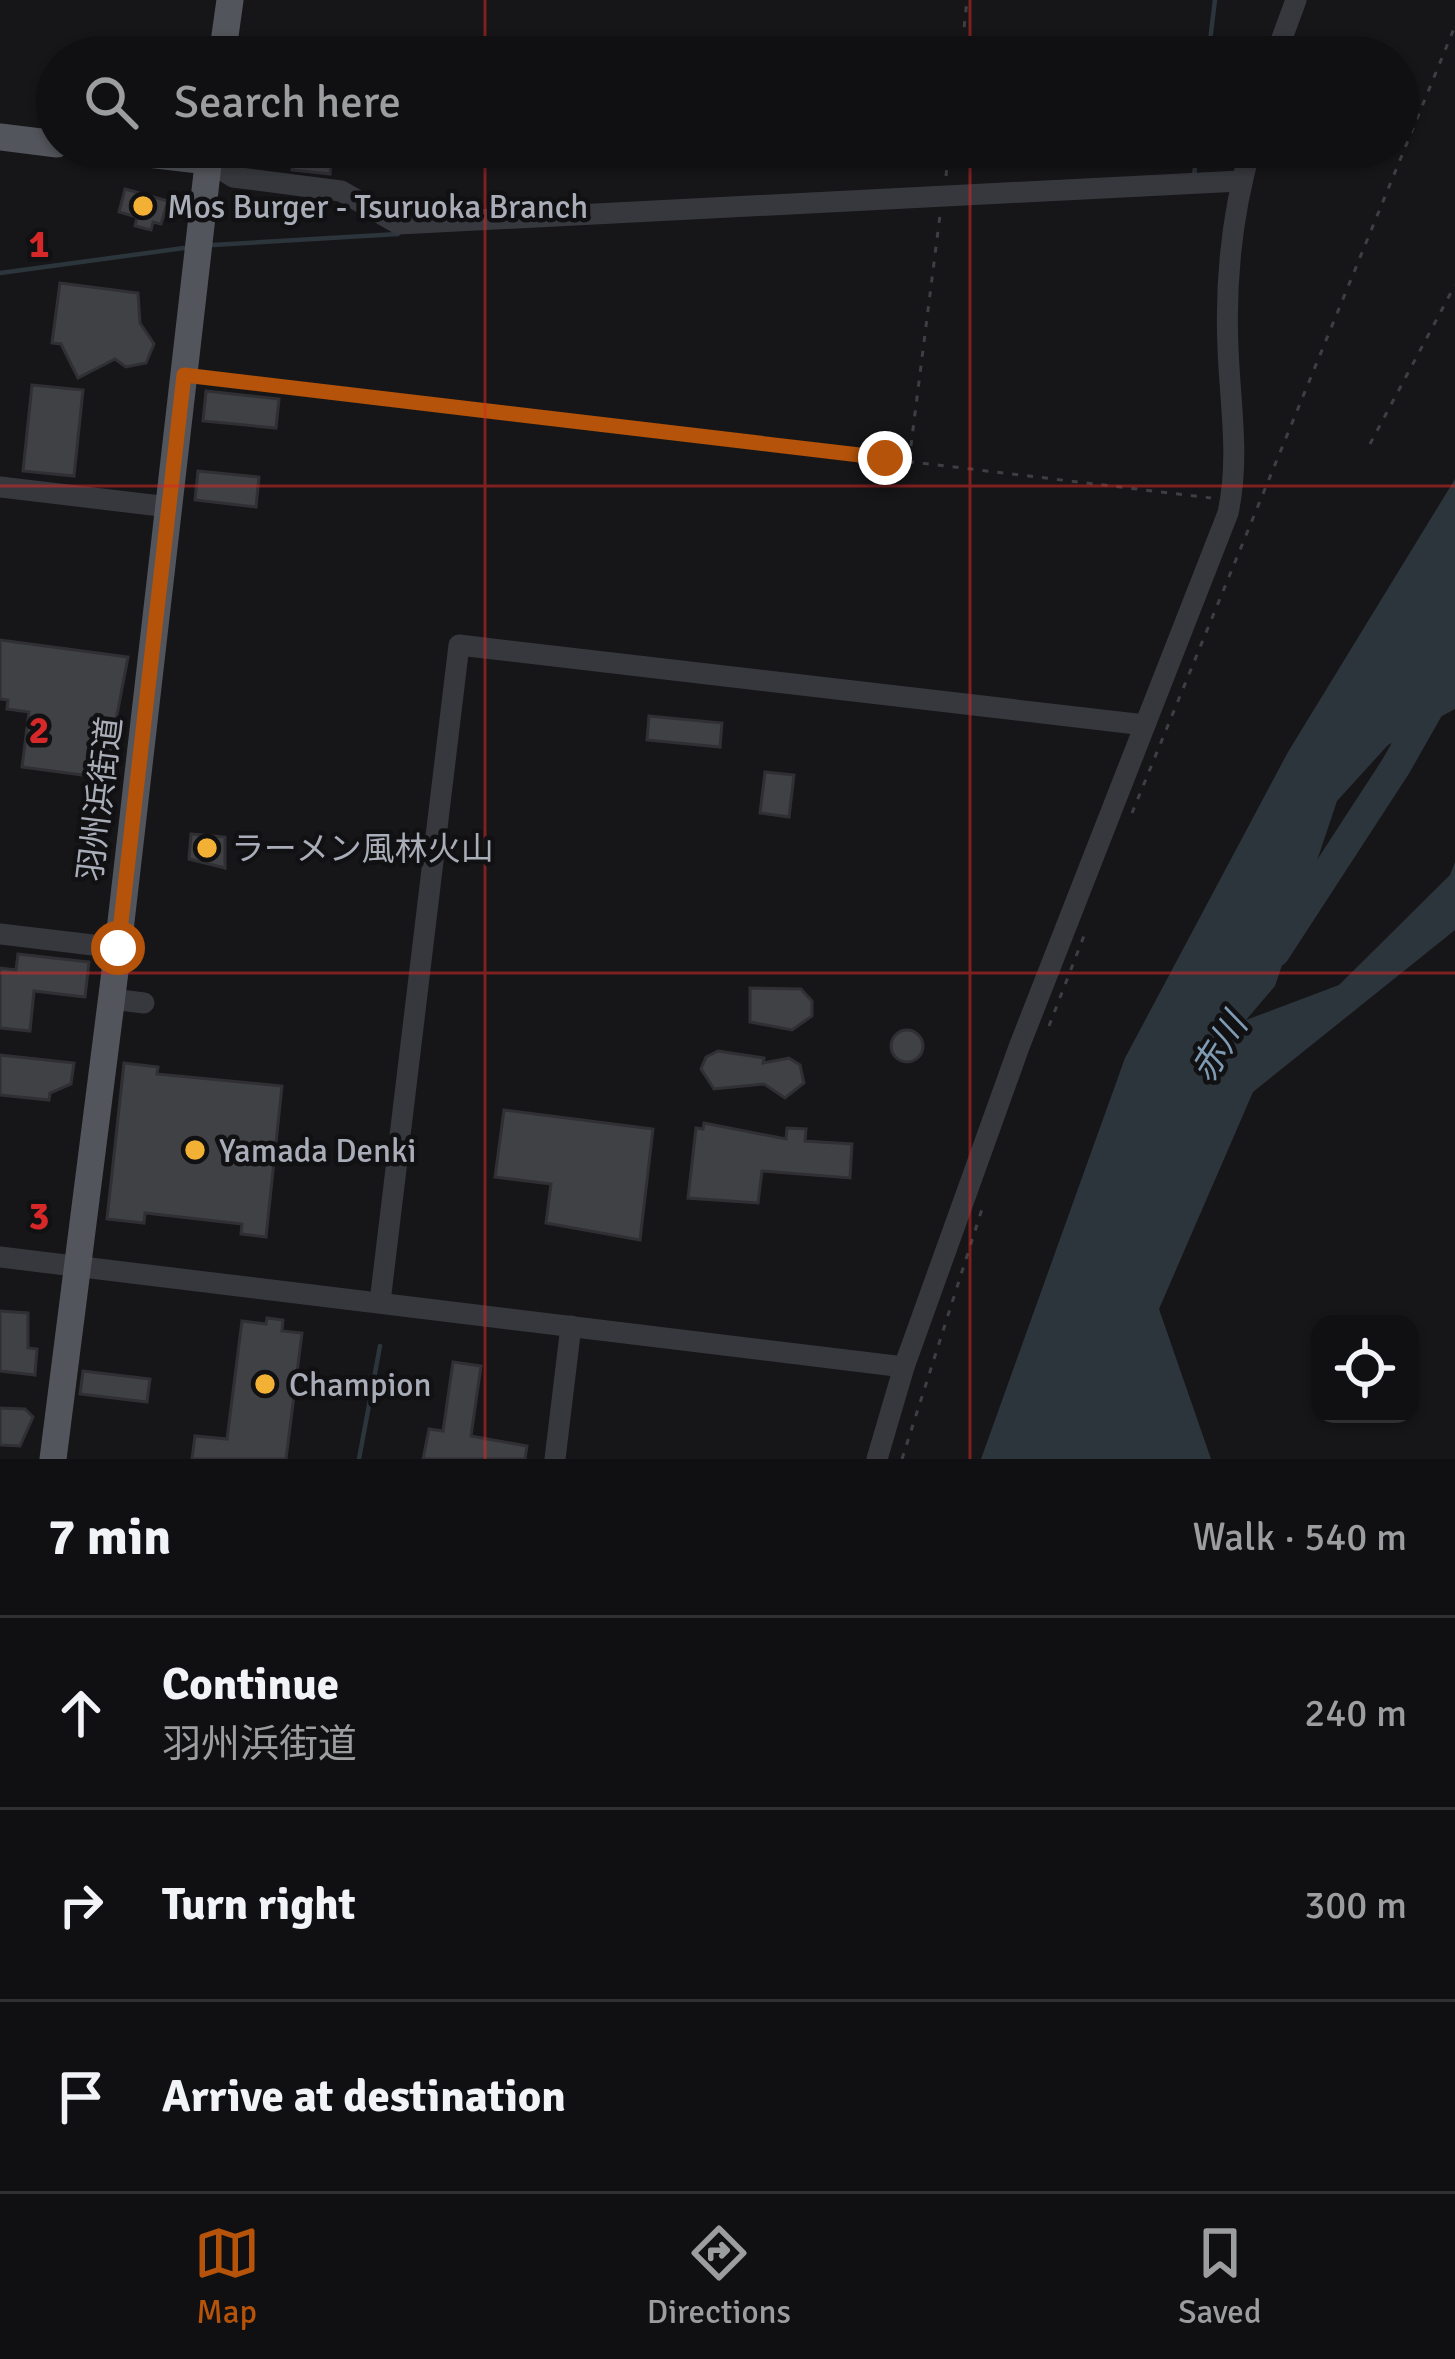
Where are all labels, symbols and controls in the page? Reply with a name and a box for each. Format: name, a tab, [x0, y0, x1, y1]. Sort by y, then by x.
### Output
search box	[36, 36, 1419, 168]
icon: search	[78, 69, 144, 135]
text: Search here	[174, 75, 401, 130]
place label: Mos Burger - Tsuruoka Branch	[167, 187, 588, 228]
marker: Mos Burger - Tsuruoka Branch	[130, 193, 156, 219]
text: 1	[28, 220, 50, 268]
route end	[858, 431, 912, 485]
text: 2	[28, 706, 50, 754]
street label: 羽州浜街道	[70, 715, 131, 884]
place label: ラーメン風林火山	[231, 829, 494, 870]
marker: ラーメン風林火山	[194, 835, 220, 861]
route start	[91, 921, 145, 975]
water label: 赤川	[1181, 1002, 1260, 1090]
place label: Yamada Denki	[219, 1131, 416, 1172]
marker: Yamada Denki	[182, 1137, 208, 1163]
text: 3	[28, 1192, 50, 1240]
map controls	[1311, 1315, 1419, 1423]
button: locate	[1311, 1315, 1419, 1423]
place label: Champion	[289, 1365, 432, 1406]
marker: Champion	[252, 1371, 278, 1397]
text: 7 min	[48, 1506, 171, 1569]
text: Walk · 540 m	[1193, 1513, 1407, 1561]
text: Continue	[162, 1657, 339, 1712]
icon: ahead	[48, 1680, 114, 1746]
text: 240 m	[1304, 1689, 1407, 1737]
text: 羽州浜街道	[162, 1720, 357, 1768]
icon: right	[48, 1872, 114, 1938]
text: Turn right	[162, 1877, 356, 1932]
text: 300 m	[1304, 1881, 1407, 1929]
icon: arrive	[48, 2064, 114, 2130]
text: Arrive at destination	[162, 2069, 566, 2124]
tab: Map	[194, 2220, 260, 2333]
tab: Directions	[647, 2220, 791, 2333]
tab: Saved	[1178, 2220, 1261, 2333]

